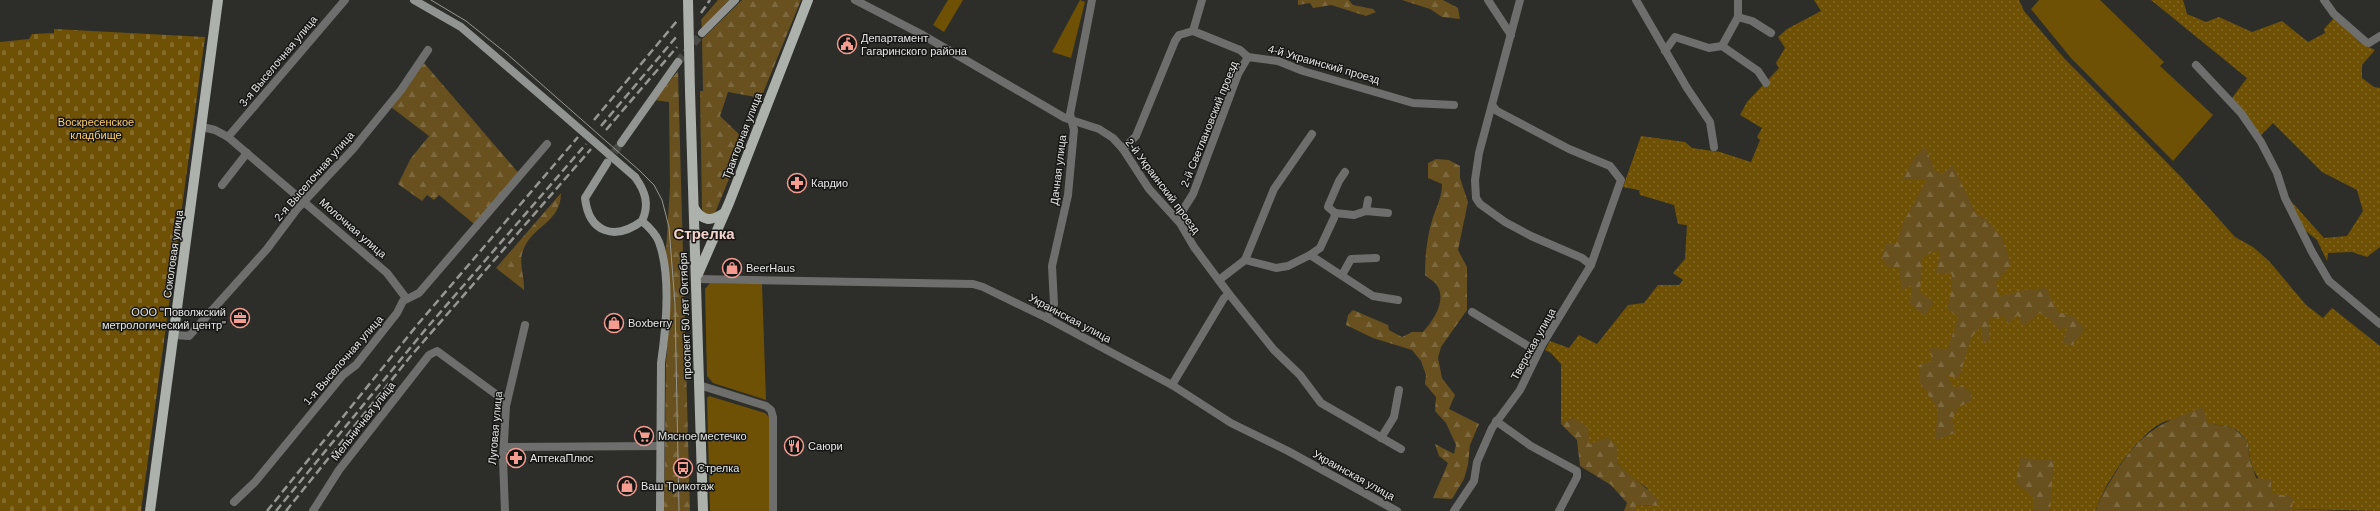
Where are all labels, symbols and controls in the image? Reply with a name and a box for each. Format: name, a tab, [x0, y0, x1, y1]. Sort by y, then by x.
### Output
street label: 3-я Выселочная улица	[236, 12, 320, 109]
place label: Департамент Гагаринского района	[861, 32, 968, 57]
public building icon: Департамент Гагаринского района	[836, 33, 858, 55]
street label: 4-й Украинский проезд	[1267, 42, 1382, 86]
street label: 2-й Светлановский проезд	[1178, 59, 1240, 189]
street label: Тракторная улица	[720, 90, 764, 181]
park label: Воскресенское кладбище	[58, 116, 134, 141]
street label: 2-я Выселочная улица	[272, 128, 357, 223]
street label: Дачная улица	[1048, 133, 1068, 206]
street label: 2-й Украинский проезд	[1123, 136, 1203, 236]
pharmacy icon: Кардио	[786, 172, 808, 194]
place label: Кардио	[811, 177, 848, 189]
street label: Молочная улица	[317, 196, 390, 261]
street label: Соколовая улица	[161, 208, 185, 299]
district label: Стрелка	[673, 225, 735, 242]
street label: проспект 50 лет Октября	[677, 252, 693, 380]
shop icon: BeerHaus	[721, 257, 743, 279]
place label: BeerHaus	[746, 262, 795, 274]
street label: Украинская улица	[1027, 291, 1114, 345]
street label: Тверская улица	[1508, 305, 1558, 382]
place label: ООО "Поволжский метрологический центр"	[102, 306, 226, 331]
office icon: ООО "Поволжский метрологический центр"	[229, 307, 251, 329]
street label: 1-я Выселочная улица	[301, 312, 386, 407]
shop icon: Boxberry	[603, 312, 625, 334]
place label: Boxberry	[628, 317, 673, 329]
street label: Мельничная улица	[329, 379, 398, 463]
street label: Луговая улица	[486, 390, 504, 465]
supermarket icon: Мясное местечко	[633, 425, 655, 447]
place label: Мясное местечко	[658, 430, 747, 442]
restaurant icon: Саюри	[783, 435, 805, 457]
place label: Саюри	[808, 440, 843, 452]
pharmacy icon: АптекаПлюс	[505, 447, 527, 469]
street label: Украинская улица	[1311, 448, 1398, 503]
place label: АптекаПлюс	[530, 452, 594, 464]
bus stop icon: Стрелка	[672, 457, 694, 479]
place label: Стрелка	[697, 462, 740, 474]
shop icon: Ваш Трикотаж	[616, 475, 638, 497]
place label: Ваш Трикотаж	[641, 480, 715, 492]

